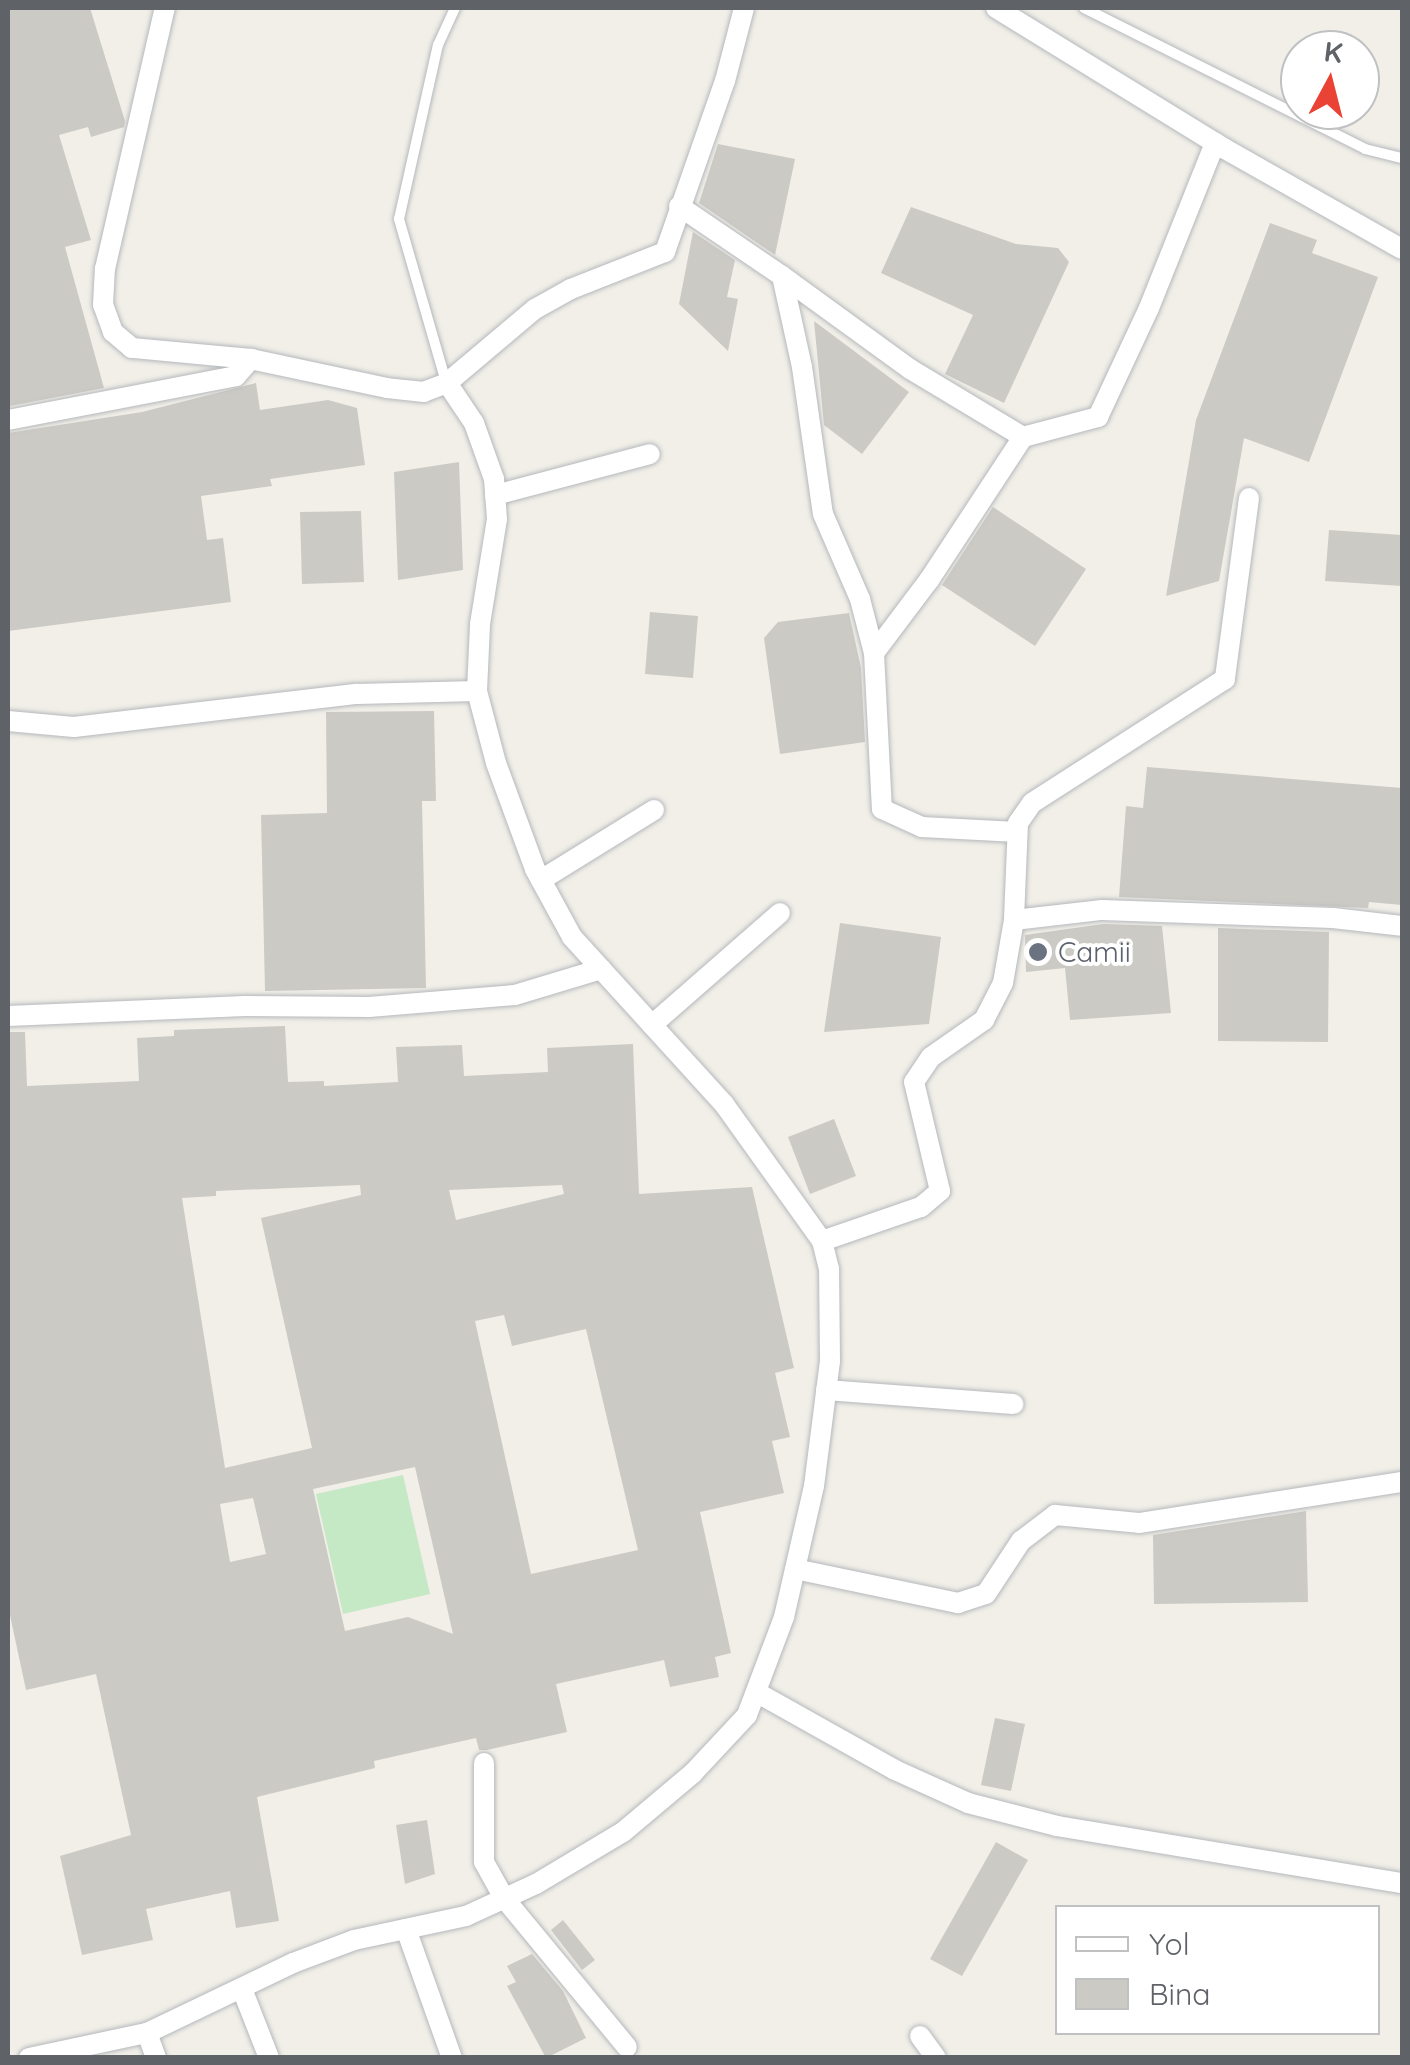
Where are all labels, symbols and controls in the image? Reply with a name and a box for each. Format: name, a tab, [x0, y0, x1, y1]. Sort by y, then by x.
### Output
north arrow	[1280, 30, 1380, 130]
text: K	[1322, 33, 1345, 70]
place label: Camii	[1058, 935, 1131, 969]
marker: Camii	[1027, 941, 1049, 963]
legend	[1055, 1905, 1380, 2035]
text: Yol	[1149, 1925, 1190, 1963]
text: Bina	[1149, 1975, 1210, 2013]

